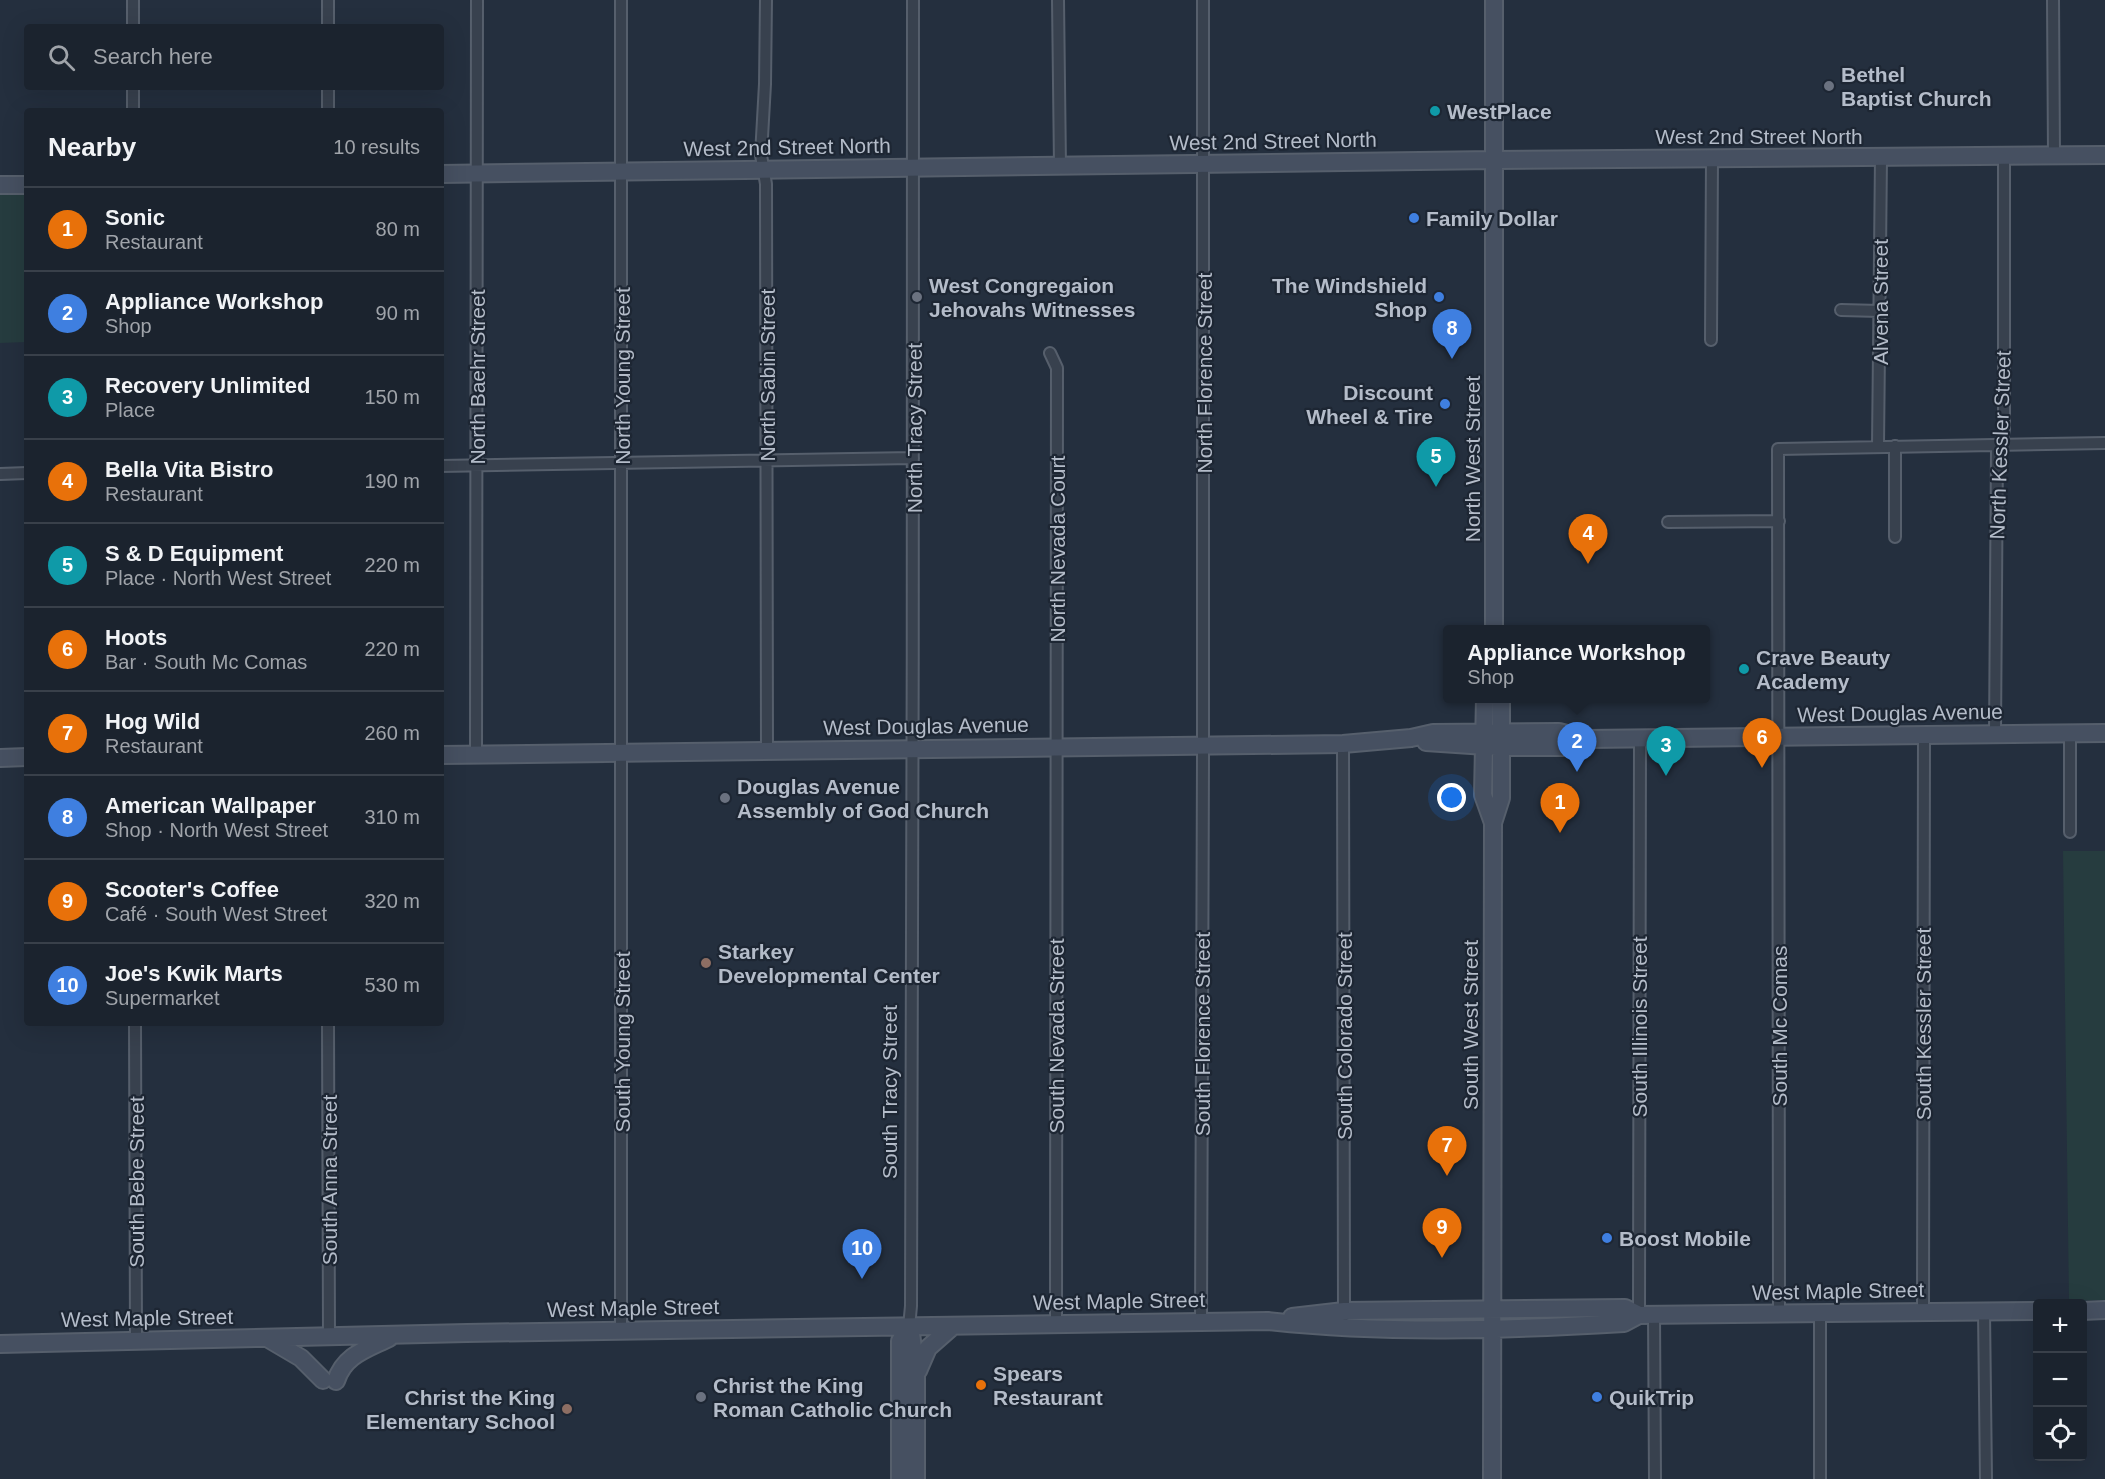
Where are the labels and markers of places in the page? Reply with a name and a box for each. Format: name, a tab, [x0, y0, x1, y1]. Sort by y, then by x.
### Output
place label: Bethel Baptist Church	[1841, 63, 1992, 110]
marker: Bethel Baptist Church	[1822, 79, 1836, 93]
place label: WestPlace	[1447, 100, 1552, 123]
marker: WestPlace	[1428, 104, 1442, 118]
place label: Family Dollar	[1426, 207, 1558, 230]
marker: Family Dollar	[1407, 211, 1421, 225]
place label: West Congregaion Jehovahs Witnesses	[929, 274, 1135, 321]
place label: The Windshield Shop	[1272, 274, 1427, 321]
marker: West Congregaion Jehovahs Witnesses	[910, 290, 924, 304]
marker: The Windshield Shop	[1432, 290, 1446, 304]
pin: 8	[1432, 310, 1472, 359]
place label: Discount Wheel & Tire	[1306, 381, 1433, 428]
marker: Discount Wheel & Tire	[1438, 397, 1452, 411]
pin: 5	[1416, 438, 1456, 487]
pin: 4	[1568, 514, 1608, 564]
place label: Crave Beauty Academy	[1756, 646, 1891, 693]
marker: Crave Beauty Academy	[1737, 662, 1751, 676]
pin: 6	[1742, 718, 1782, 768]
pin: 2	[1558, 722, 1596, 772]
pin: 3	[1646, 726, 1686, 776]
place label: Douglas Avenue Assembly of God Church	[737, 775, 989, 822]
pin: 1	[1540, 784, 1580, 833]
marker: Douglas Avenue Assembly of God Church	[718, 791, 732, 805]
place label: Starkey Developmental Center	[718, 940, 940, 987]
marker: Starkey Developmental Center	[699, 956, 713, 970]
pin: 7	[1428, 1126, 1466, 1176]
pin: 9	[1422, 1208, 1462, 1258]
place label: Boost Mobile	[1619, 1227, 1751, 1250]
pin: 10	[842, 1230, 882, 1279]
marker: Boost Mobile	[1600, 1231, 1614, 1245]
place label: Spears Restaurant	[993, 1362, 1103, 1409]
place label: Christ the King Roman Catholic Church	[713, 1374, 952, 1421]
marker: Spears Restaurant	[974, 1378, 988, 1392]
place label: Christ the King Elementary School	[366, 1386, 555, 1433]
place label: QuikTrip	[1609, 1386, 1694, 1409]
marker: Christ the King Roman Catholic Church	[694, 1390, 708, 1404]
marker: QuikTrip	[1590, 1390, 1604, 1404]
marker: Christ the King Elementary School	[560, 1402, 574, 1416]

